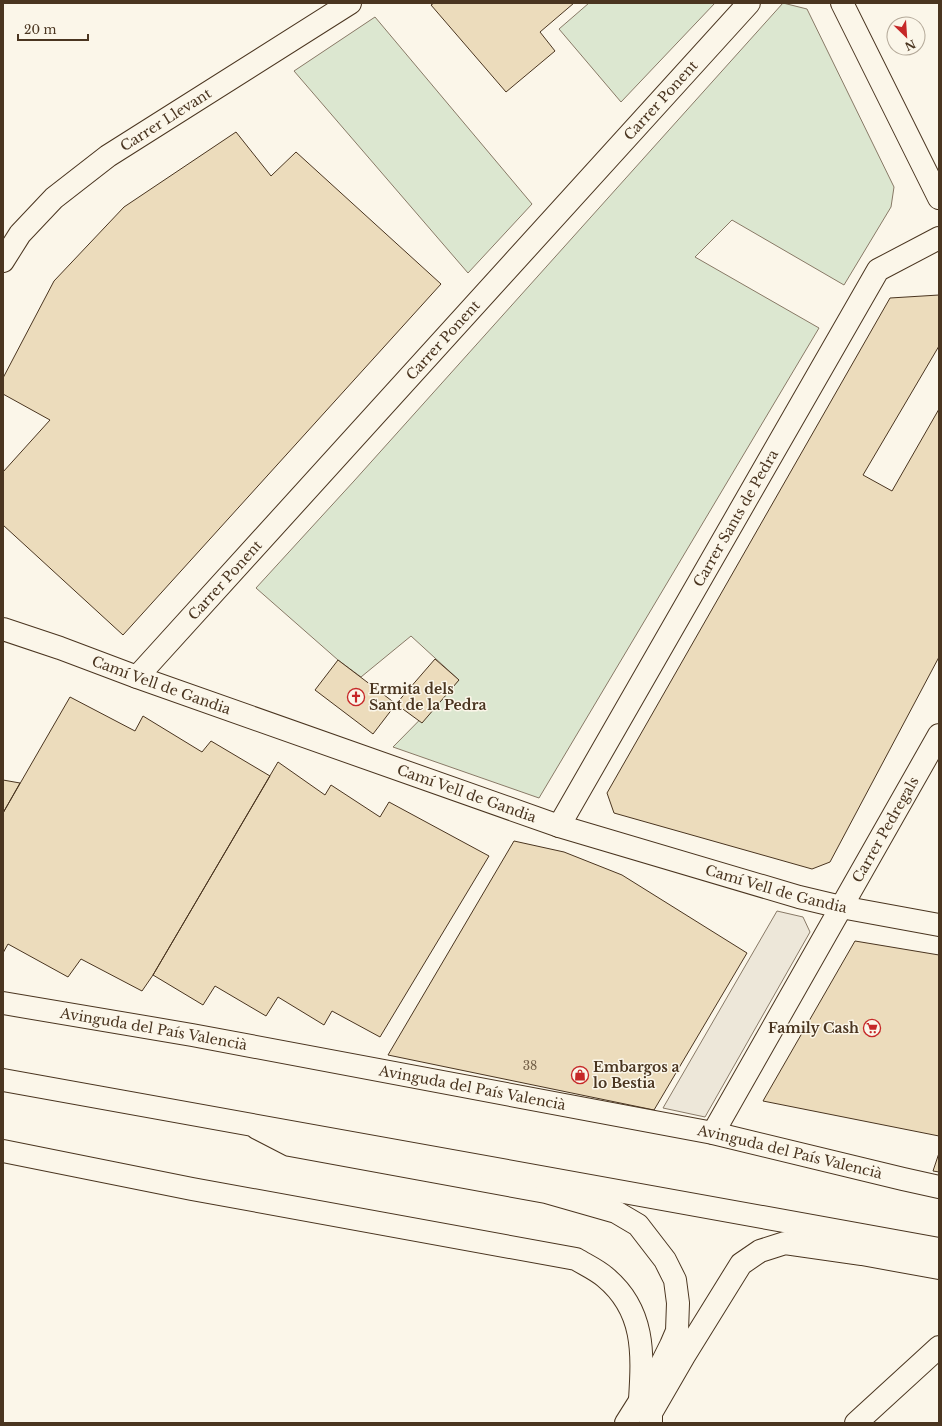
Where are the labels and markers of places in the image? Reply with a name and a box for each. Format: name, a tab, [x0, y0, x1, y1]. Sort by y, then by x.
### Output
place label: Ermita dels Sant de la Pedra	[369, 680, 487, 714]
church icon: Ermita dels Sant de la Pedra	[346, 687, 366, 707]
supermarket icon: Family Cash	[862, 1018, 882, 1038]
place label: Family Cash	[768, 1019, 859, 1037]
place label: Embargos a lo Bestia	[593, 1058, 680, 1092]
shop icon: Embargos a lo Bestia	[570, 1065, 590, 1085]

